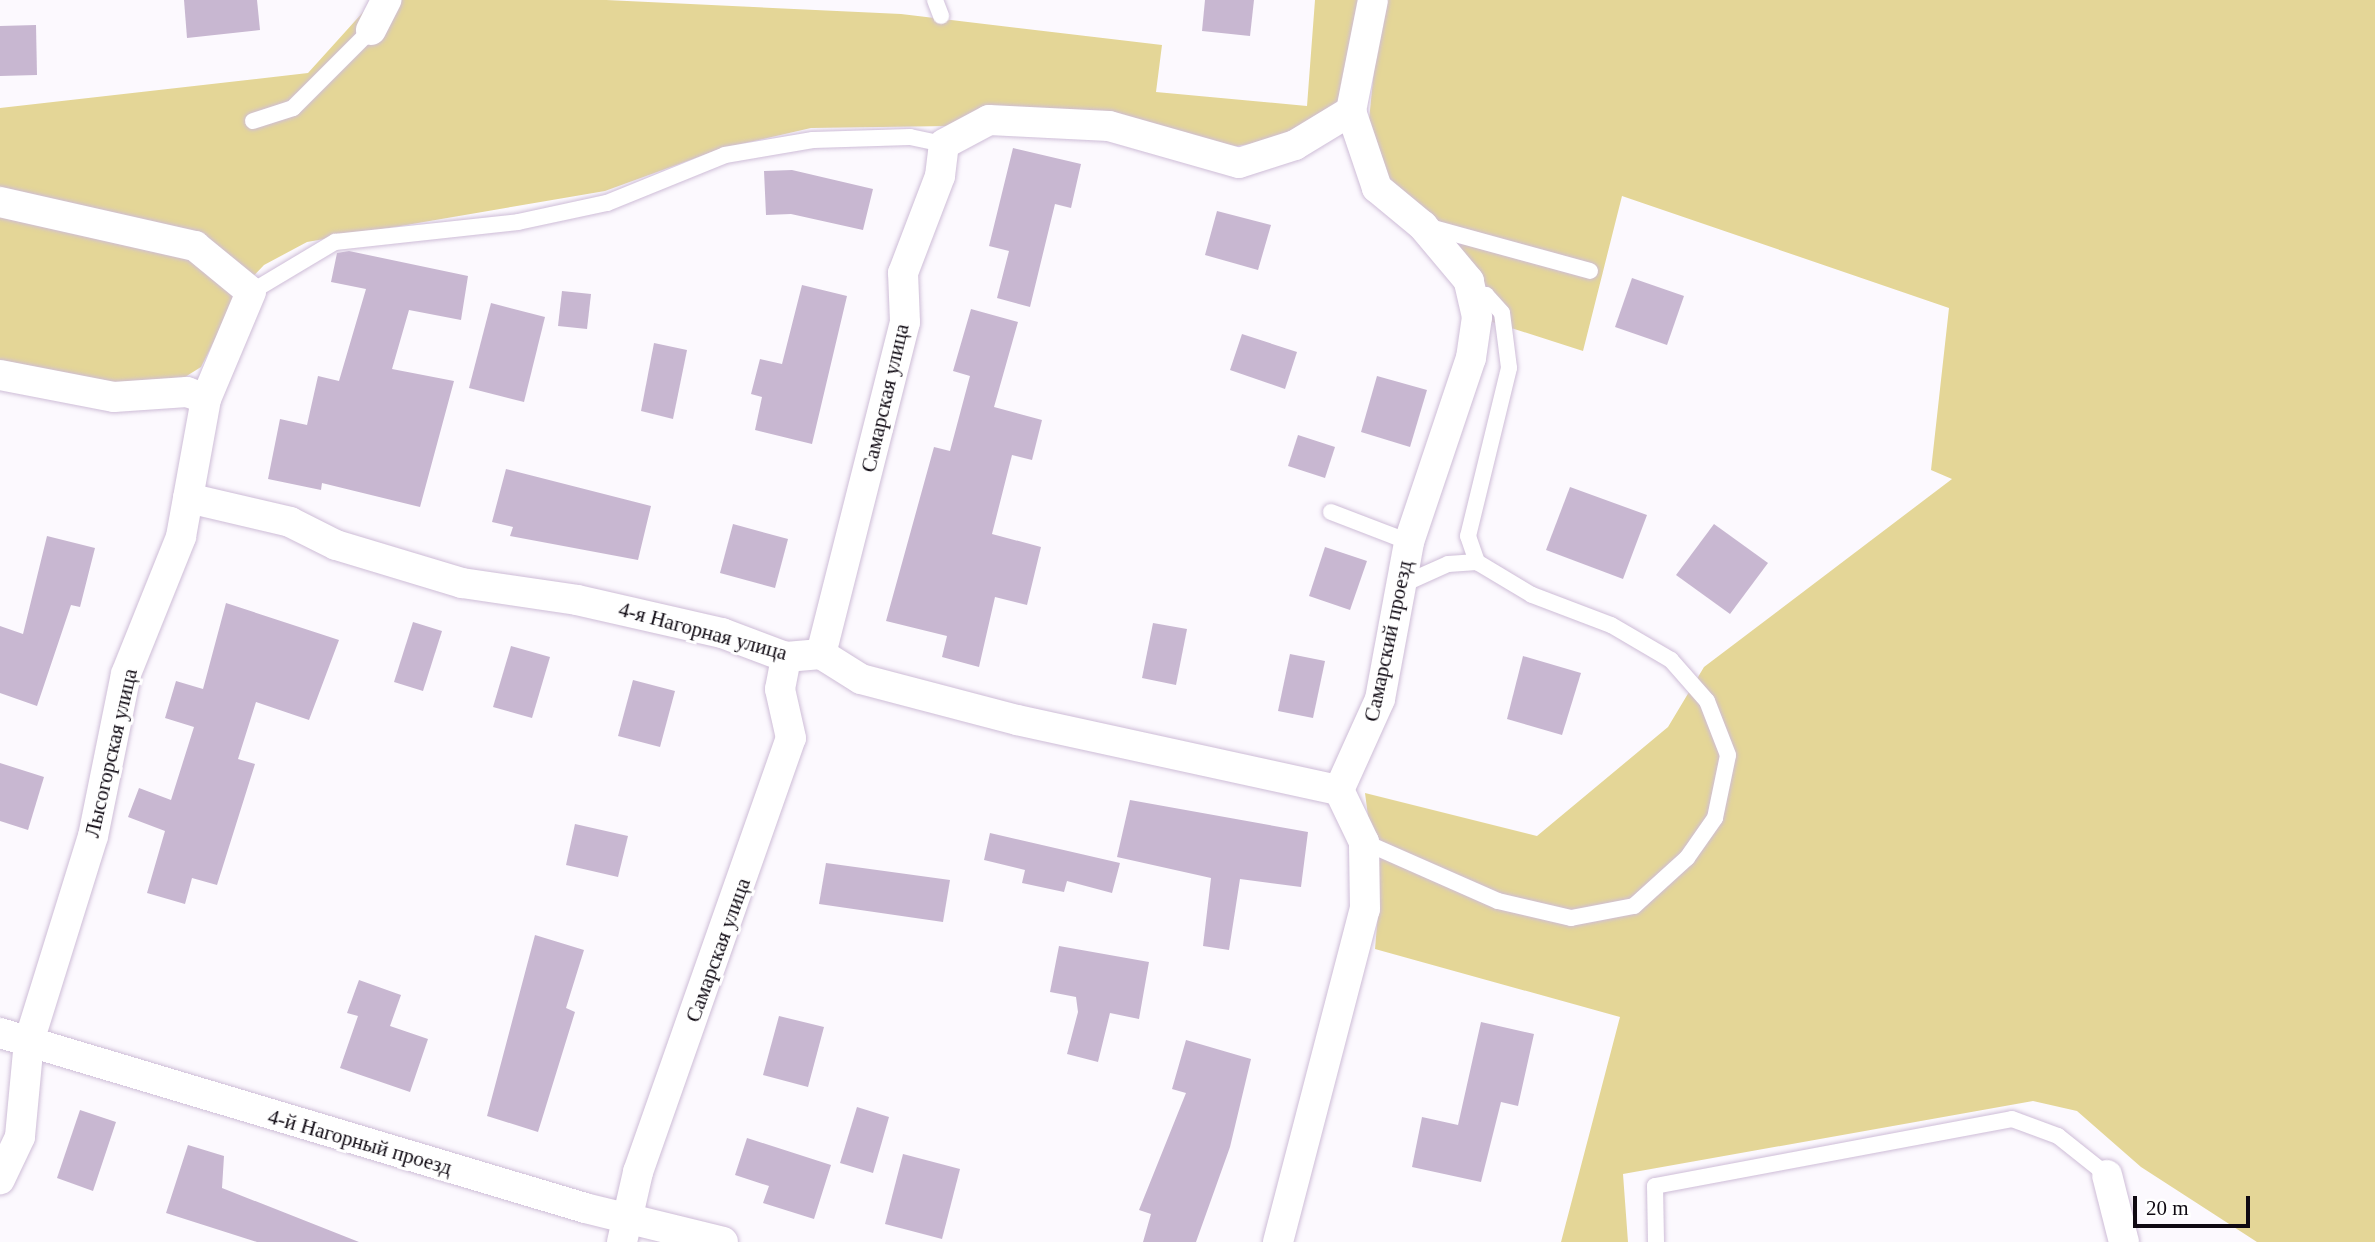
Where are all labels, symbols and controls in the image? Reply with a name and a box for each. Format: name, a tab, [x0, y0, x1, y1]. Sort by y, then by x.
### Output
street label: Самарская улица	[856, 321, 914, 475]
street label: Самарский проезд	[1359, 558, 1417, 724]
street label: 4-я Нагорная улица	[616, 596, 790, 666]
street label: Лысогорская улица	[79, 666, 143, 840]
street label: Самарская улица	[680, 874, 756, 1026]
street label: 4-й Нагорный проезд	[265, 1104, 455, 1180]
scale bar	[2137, 1182, 2254, 1226]
text: 20 m	[2146, 1196, 2189, 1220]

